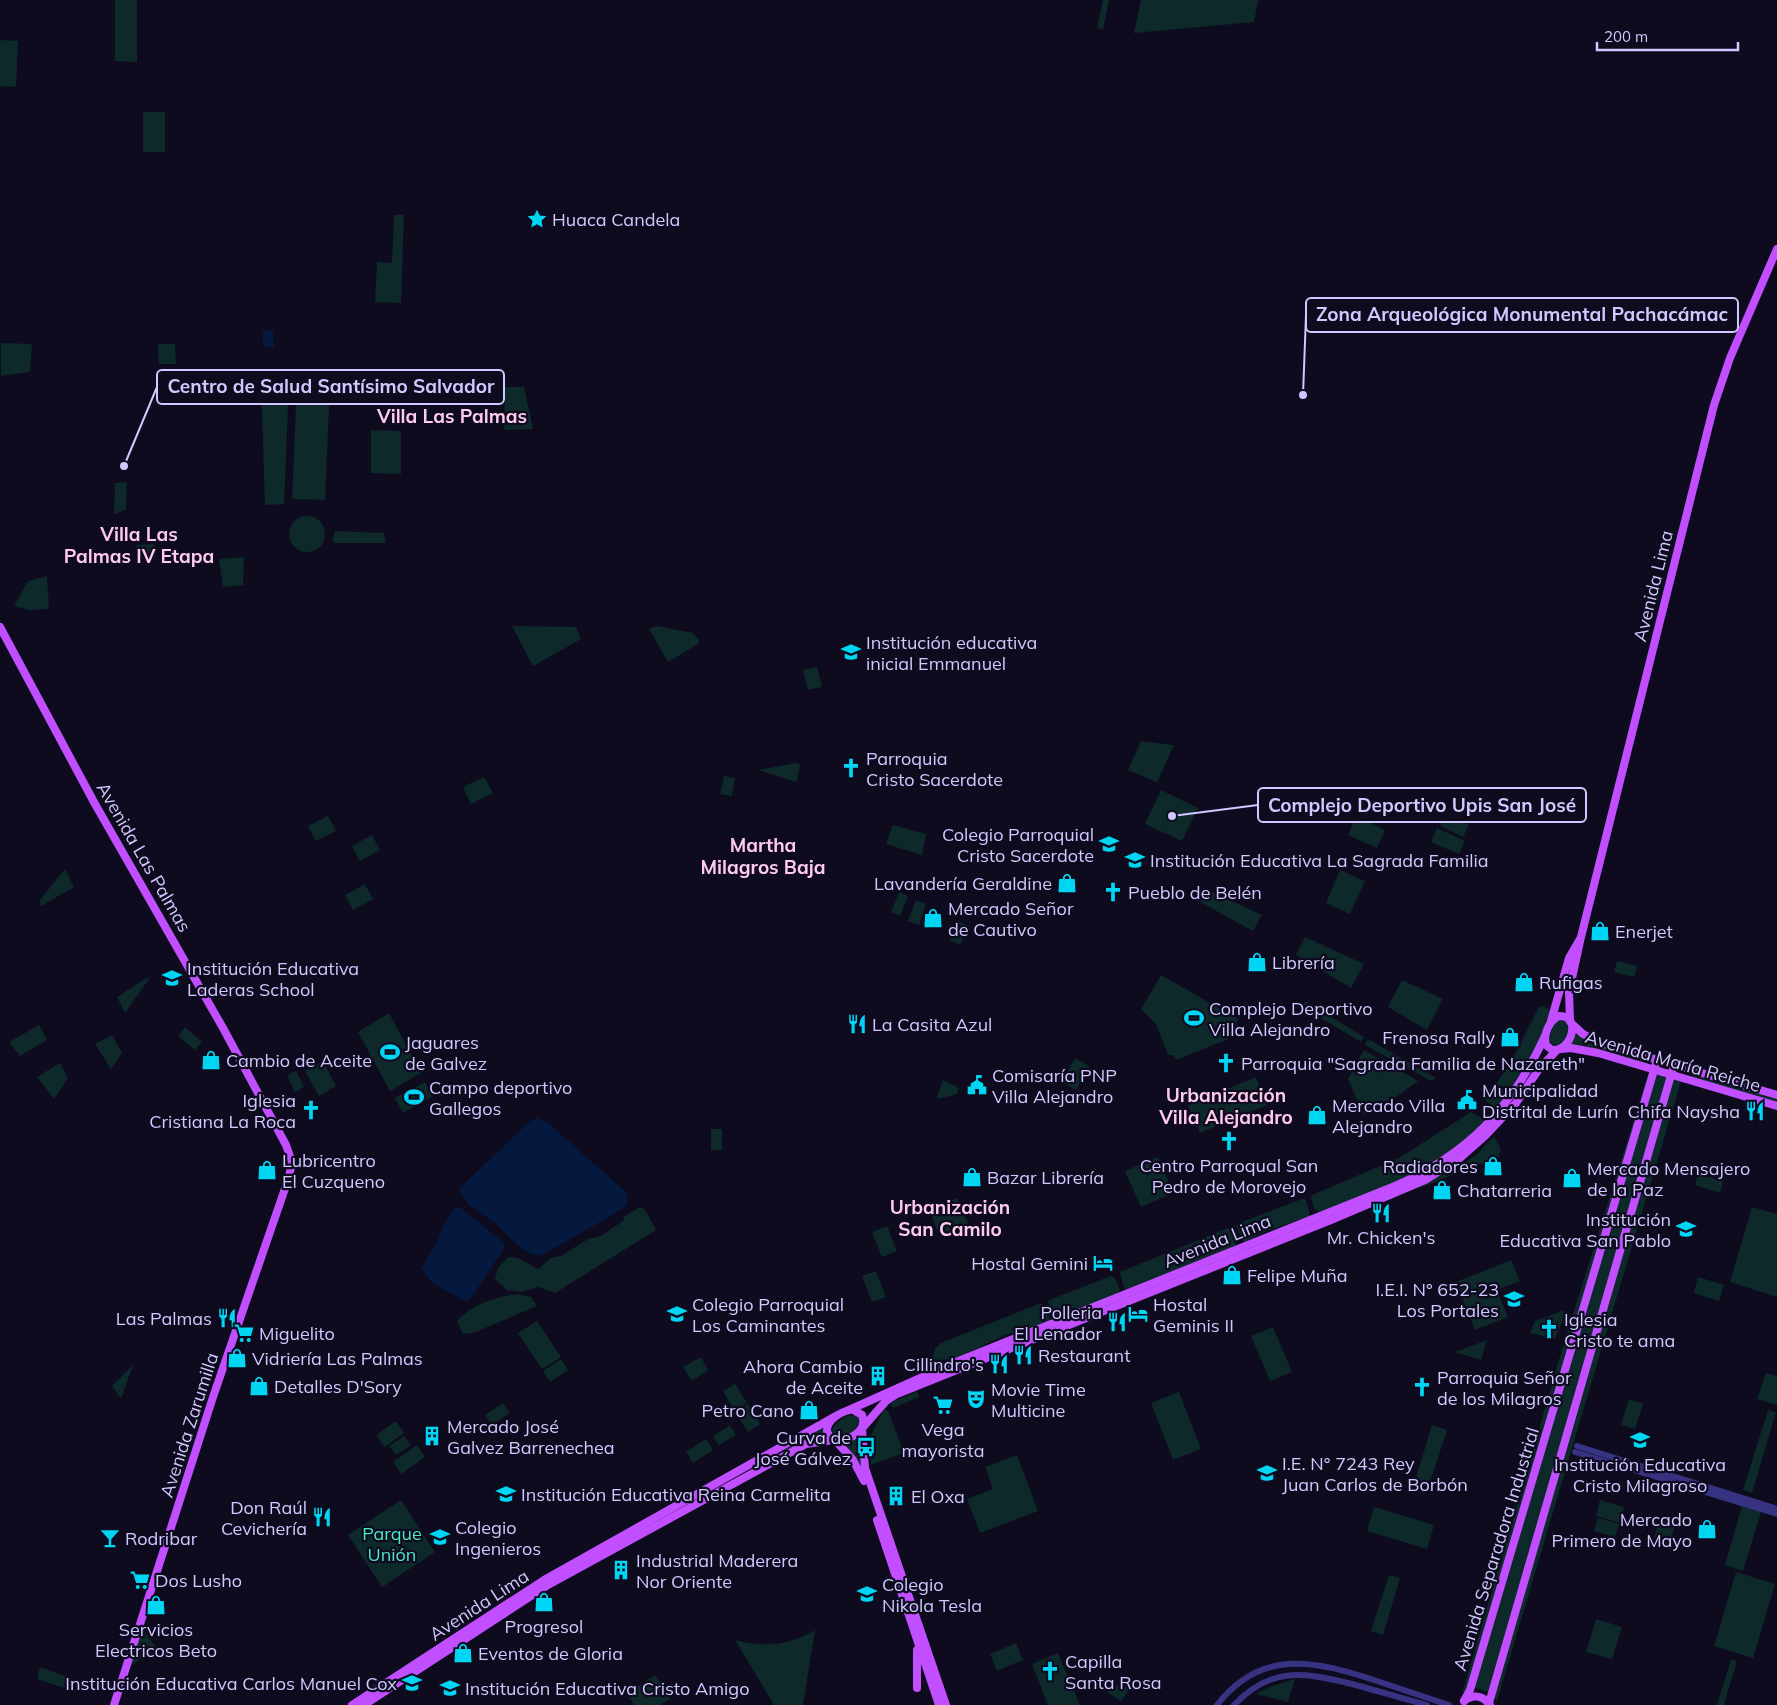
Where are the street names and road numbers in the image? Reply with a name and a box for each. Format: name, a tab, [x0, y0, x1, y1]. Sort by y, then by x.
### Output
street label: Avenida Lima	[1628, 528, 1678, 644]
street label: Avenida Las Palmas	[92, 778, 196, 936]
street label: Avenida María Reiche	[1583, 1025, 1763, 1097]
street label: Avenida Lima	[1160, 1209, 1274, 1273]
street label: Avenida Zarumilla	[155, 1350, 223, 1500]
street label: Avenida Separadora Industrial	[1448, 1424, 1544, 1674]
street label: Avenida Lima	[425, 1564, 533, 1646]

